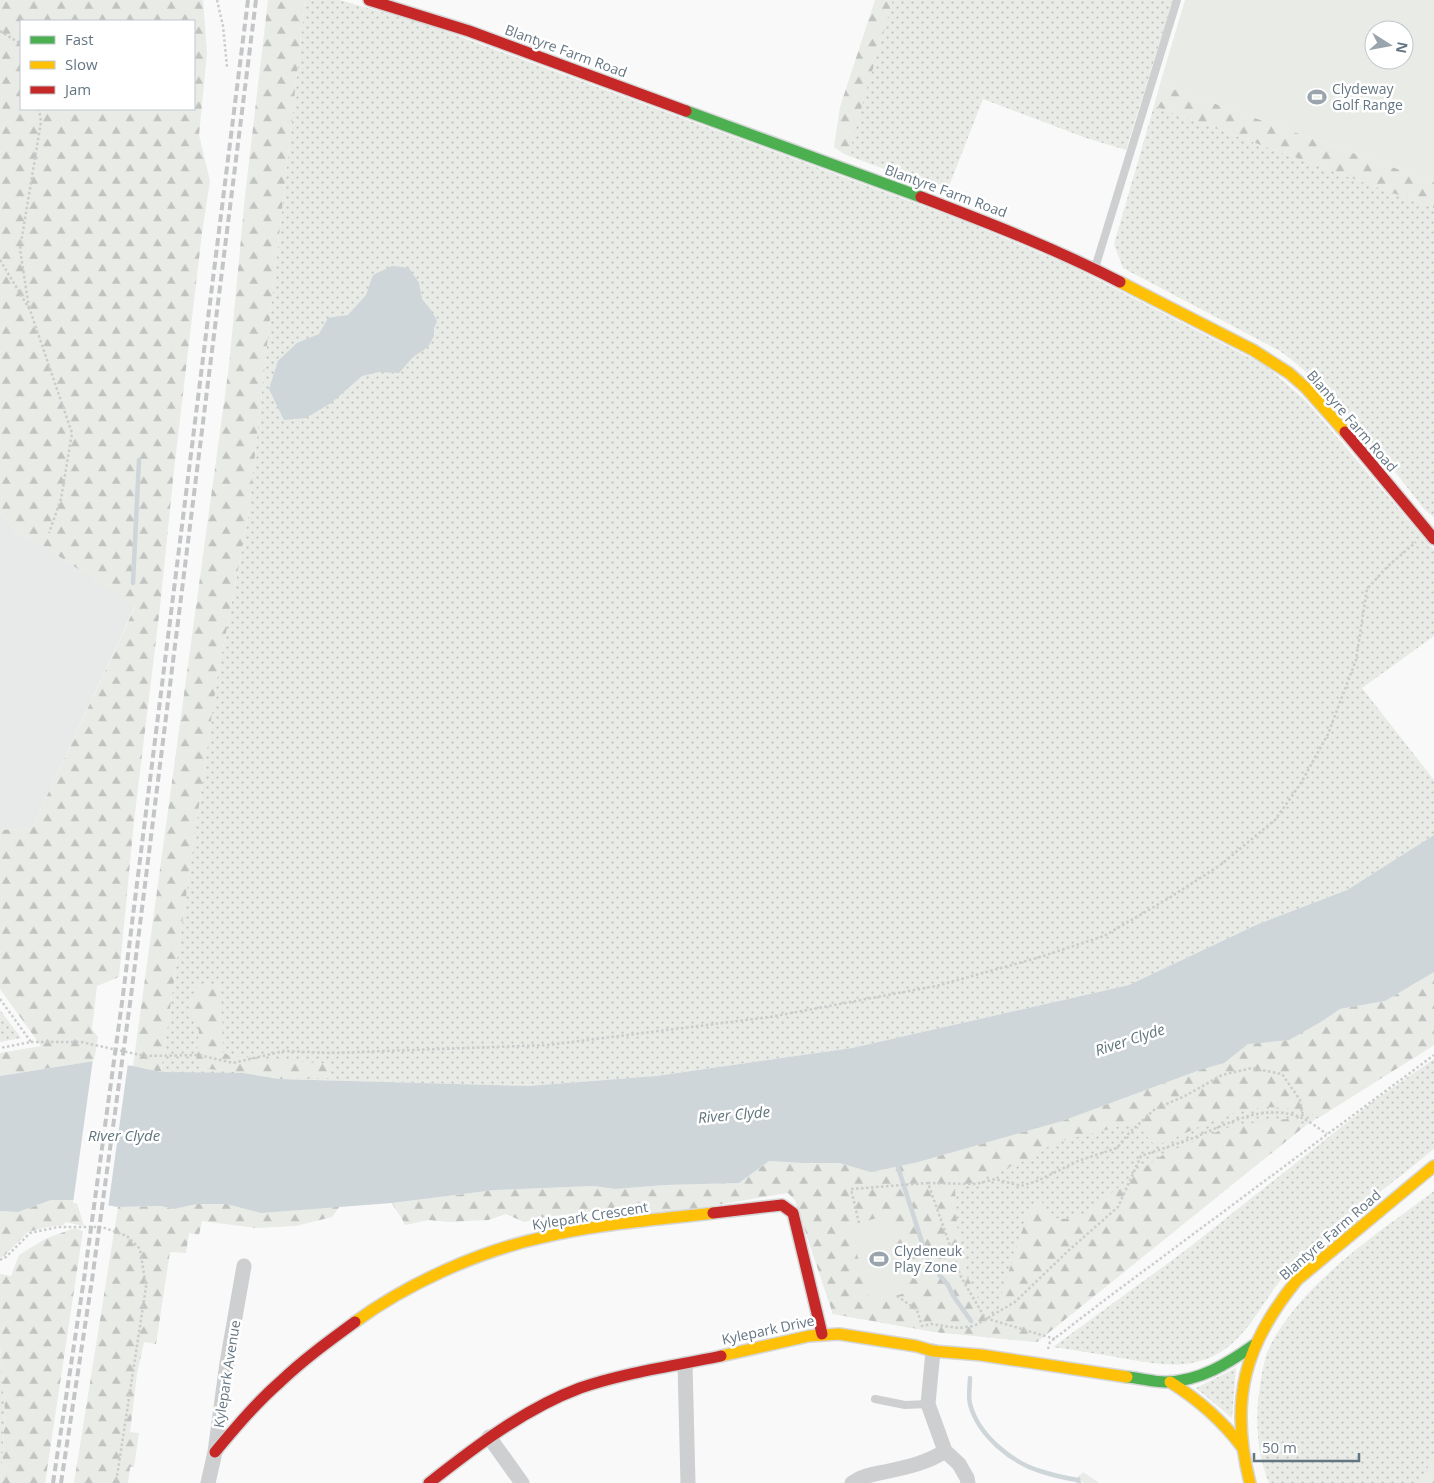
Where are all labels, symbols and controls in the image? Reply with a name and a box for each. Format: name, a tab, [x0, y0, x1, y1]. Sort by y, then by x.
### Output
legend	[20, 20, 195, 110]
street label: Blantyre Farm Road	[502, 20, 630, 82]
north arrow	[1364, 20, 1414, 70]
text: Fast	[65, 29, 94, 49]
text: N	[1392, 40, 1413, 55]
text: Slow	[65, 54, 98, 74]
text: Jam	[63, 79, 91, 99]
place label: Clydeway Golf Range	[1332, 79, 1403, 114]
sports icon: Clydeway Golf Range	[1306, 86, 1328, 108]
street label: Blantyre Farm Road	[882, 160, 1010, 222]
street label: Blantyre Farm Road	[1303, 366, 1402, 476]
water label: River Clyde	[1092, 1018, 1168, 1060]
water label: River Clyde	[697, 1101, 771, 1127]
water label: River Clyde	[88, 1125, 161, 1145]
street label: Blantyre Farm Road	[1275, 1185, 1385, 1284]
street label: Kylepark Crescent	[531, 1197, 649, 1234]
place label: Clydeneuk Play Zone	[894, 1241, 963, 1276]
sports icon: Clydeneuk Play Zone	[868, 1248, 890, 1270]
street label: Kylepark Drive	[720, 1310, 816, 1349]
street label: Kylepark Avenue	[209, 1319, 244, 1429]
scale bar	[1254, 1430, 1359, 1462]
text: 50 m	[1262, 1437, 1297, 1457]

